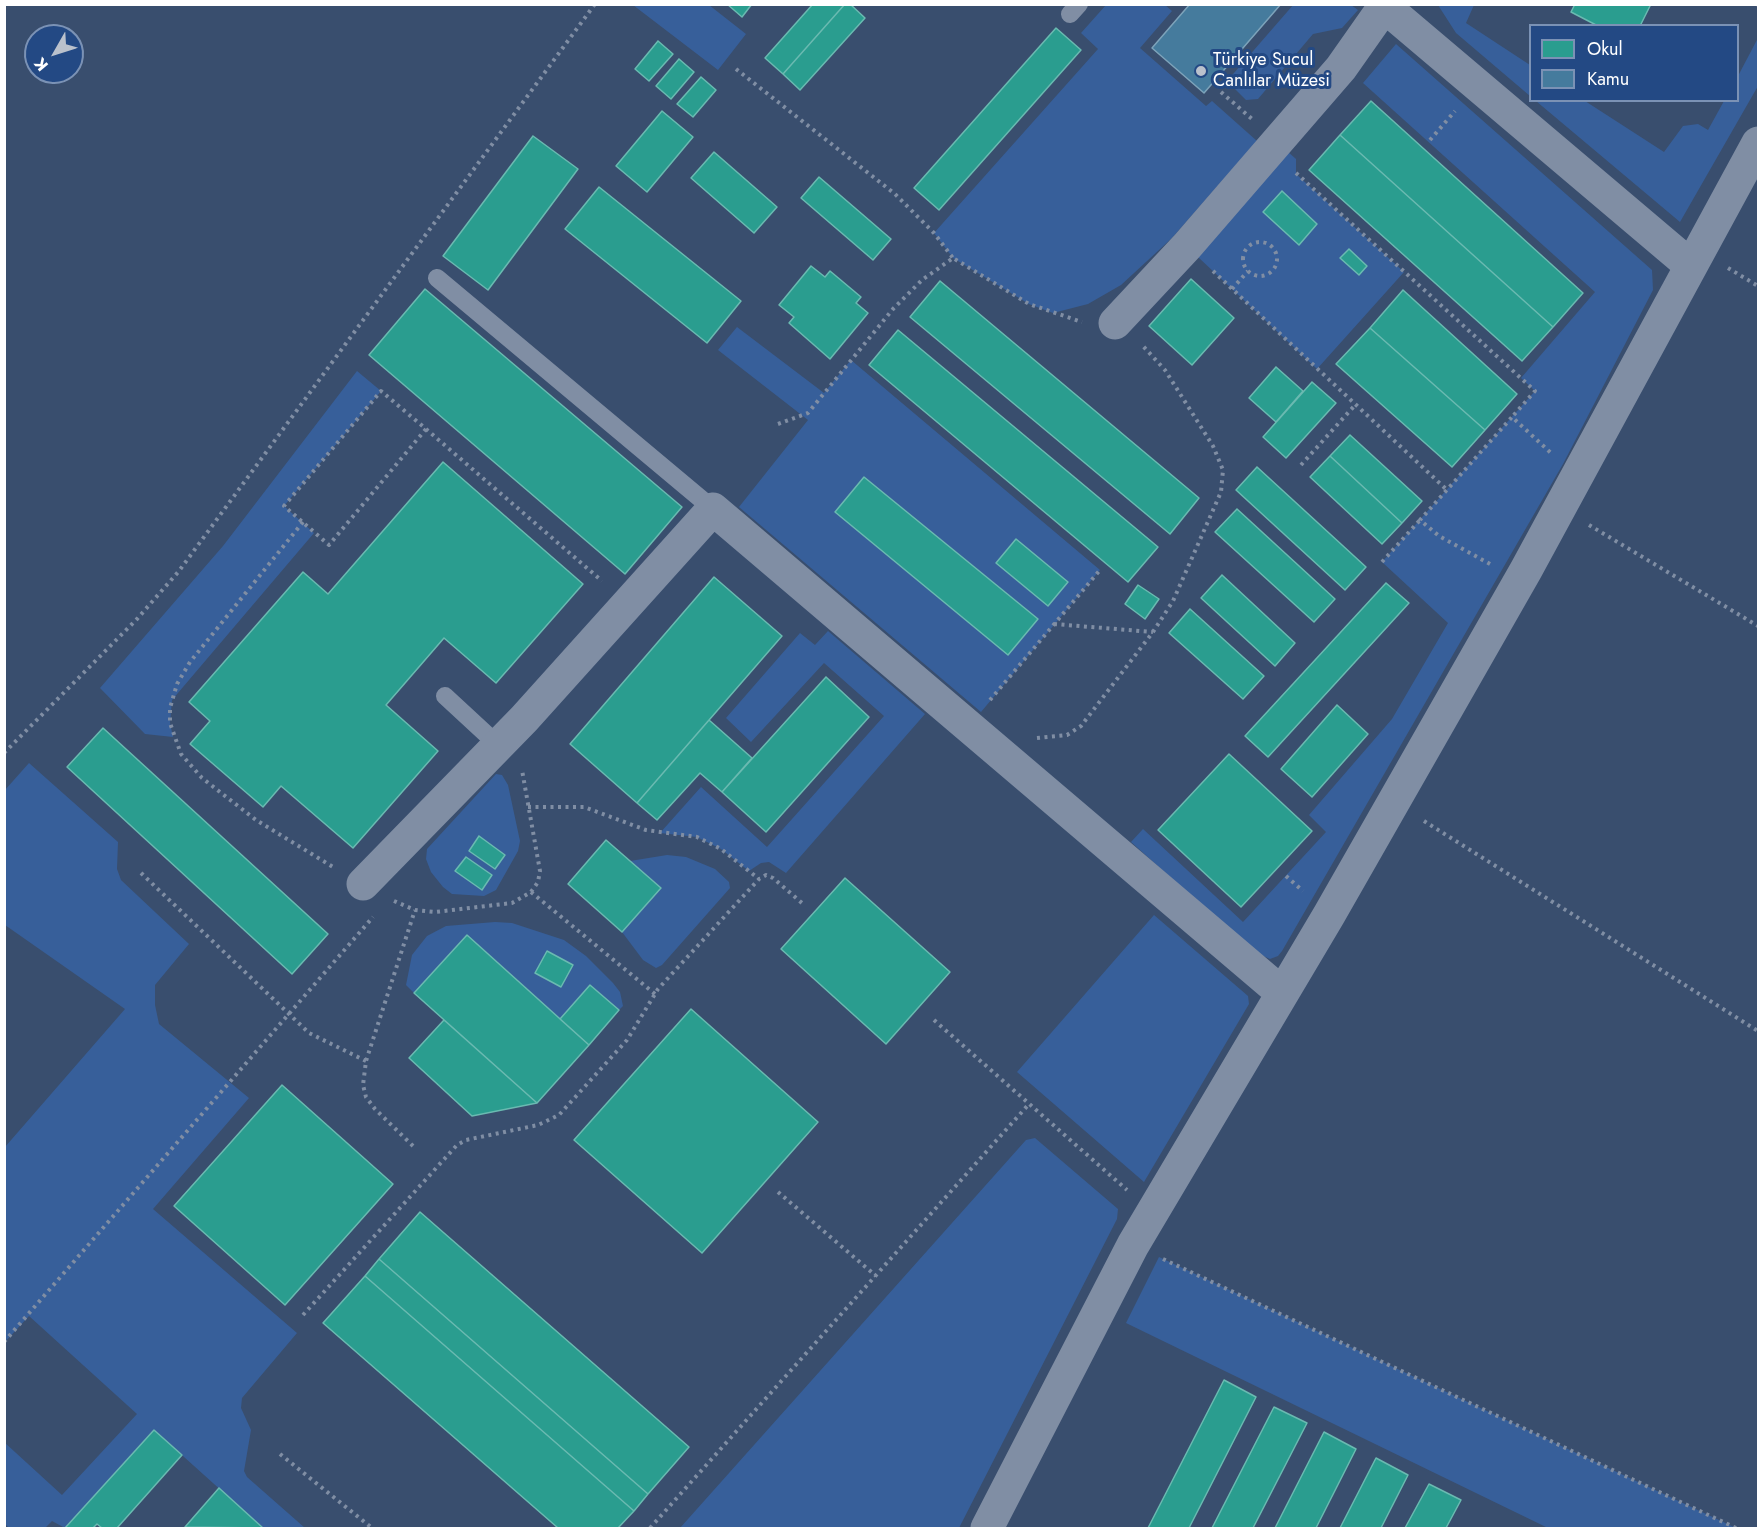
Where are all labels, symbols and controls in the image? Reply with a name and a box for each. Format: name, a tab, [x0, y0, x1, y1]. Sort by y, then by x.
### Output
north arrow	[24, 24, 84, 84]
legend	[1529, 24, 1739, 102]
text: Okul	[1587, 36, 1623, 62]
place label: Türkiye Sucul Canlılar Müzesi	[1213, 50, 1330, 92]
text: K	[29, 53, 54, 76]
marker: Türkiye Sucul Canlılar Müzesi	[1194, 64, 1208, 78]
text: Kamu	[1587, 66, 1629, 92]

